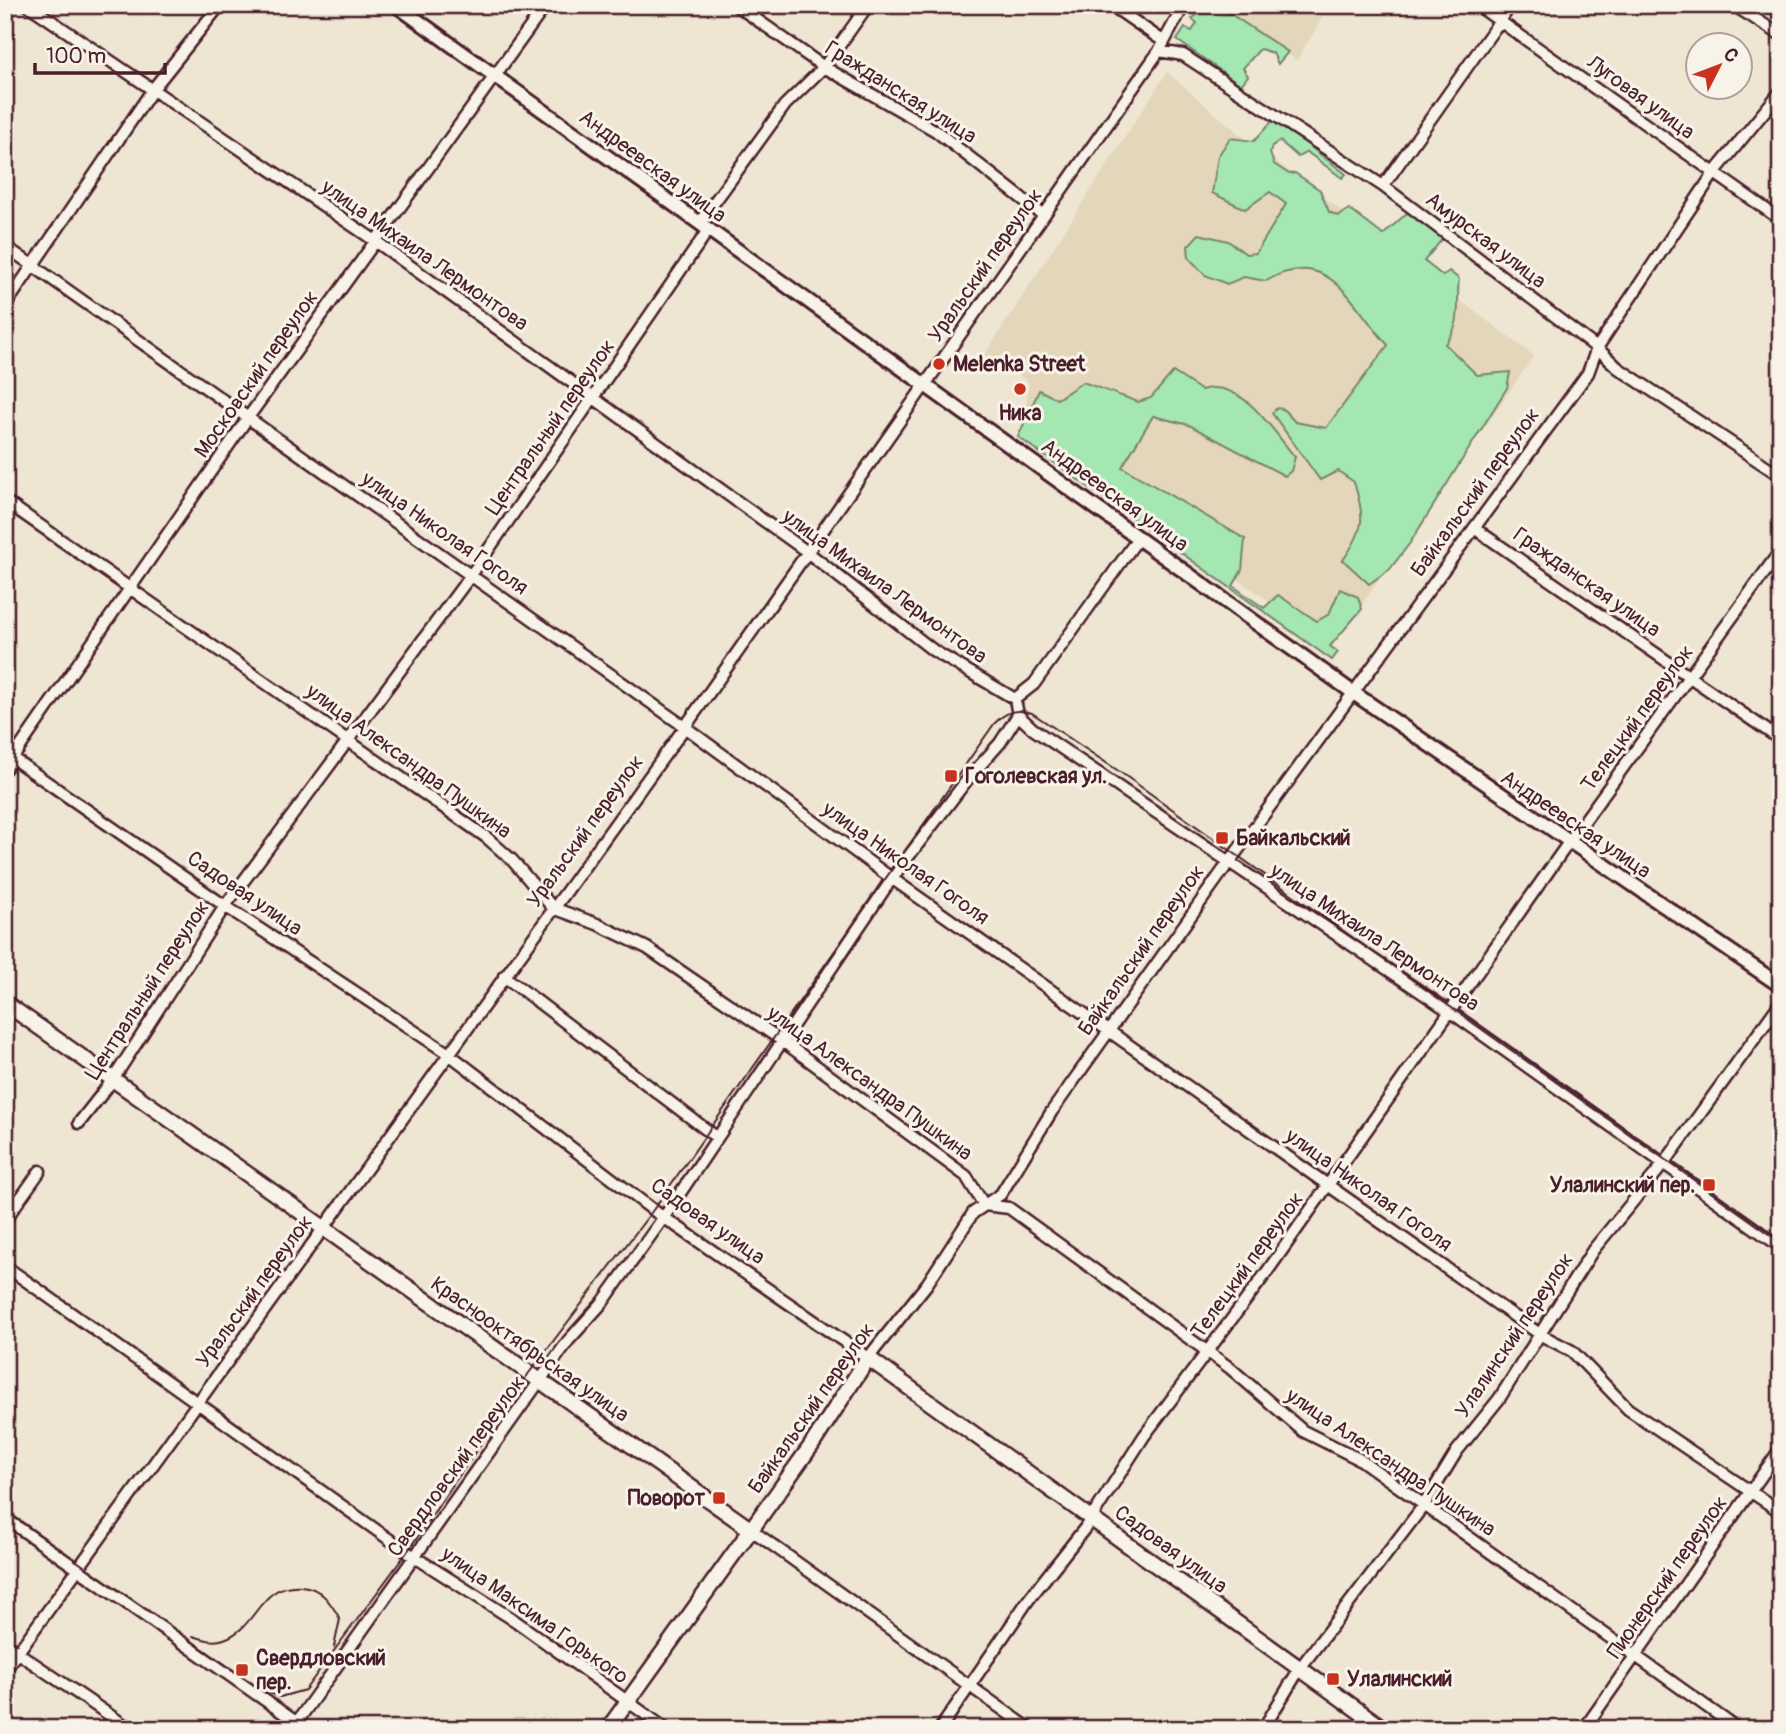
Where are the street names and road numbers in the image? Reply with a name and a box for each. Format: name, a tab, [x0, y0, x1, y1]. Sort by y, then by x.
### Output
street label: Гражданская улица	[820, 35, 982, 150]
street label: Луговая улица	[1581, 49, 1700, 146]
street label: Андреевская улица	[574, 104, 732, 229]
street label: улица Михаила Лермонтова	[315, 173, 533, 337]
street label: Уральский переулок	[922, 183, 1049, 348]
street label: Амурская улица	[1420, 186, 1551, 295]
street label: Московский переулок	[188, 285, 324, 463]
street label: Центральный переулок	[479, 334, 621, 521]
street label: Байкальский переулок	[1405, 402, 1546, 582]
street label: Андреевская улица	[1036, 433, 1194, 558]
street label: улица Николая Гоголя	[355, 465, 533, 601]
street label: улица Михаила Лермонтова	[776, 502, 992, 670]
street label: Гражданская улица	[1508, 521, 1666, 643]
street label: Телецкий переулок	[1575, 640, 1700, 797]
street label: улица Александра Пушкина	[300, 677, 517, 845]
street label: Уральский переулок	[521, 750, 650, 913]
street label: Андреевская улица	[1495, 764, 1656, 885]
street label: улица Николая Гоголя	[816, 795, 994, 931]
street label: Садовая улица	[182, 845, 308, 942]
street label: улица Михаила Лермонтова	[1264, 857, 1485, 1018]
street label: Байкальский переулок	[1072, 859, 1211, 1041]
street label: Центральный переулок	[79, 895, 216, 1085]
street label: улица Александра Пушкина	[761, 999, 978, 1167]
street label: улица Николая Гоголя	[1279, 1122, 1457, 1258]
street label: Садовая улица	[645, 1172, 770, 1271]
street label: Телецкий переулок	[1185, 1187, 1310, 1344]
street label: Уральский переулок	[190, 1210, 319, 1373]
street label: Улалинский переулок	[1449, 1248, 1580, 1423]
street label: Краснооктябрьская улица	[425, 1271, 634, 1428]
street label: Байкальский переулок	[742, 1317, 881, 1499]
street label: Свердловский переулок	[381, 1370, 531, 1562]
street label: улица Александра Пушкина	[1280, 1382, 1501, 1543]
street label: Пионерский переулок	[1601, 1490, 1734, 1664]
street label: Садовая улица	[1109, 1499, 1233, 1600]
street label: улица Максима Горького	[435, 1540, 633, 1690]

